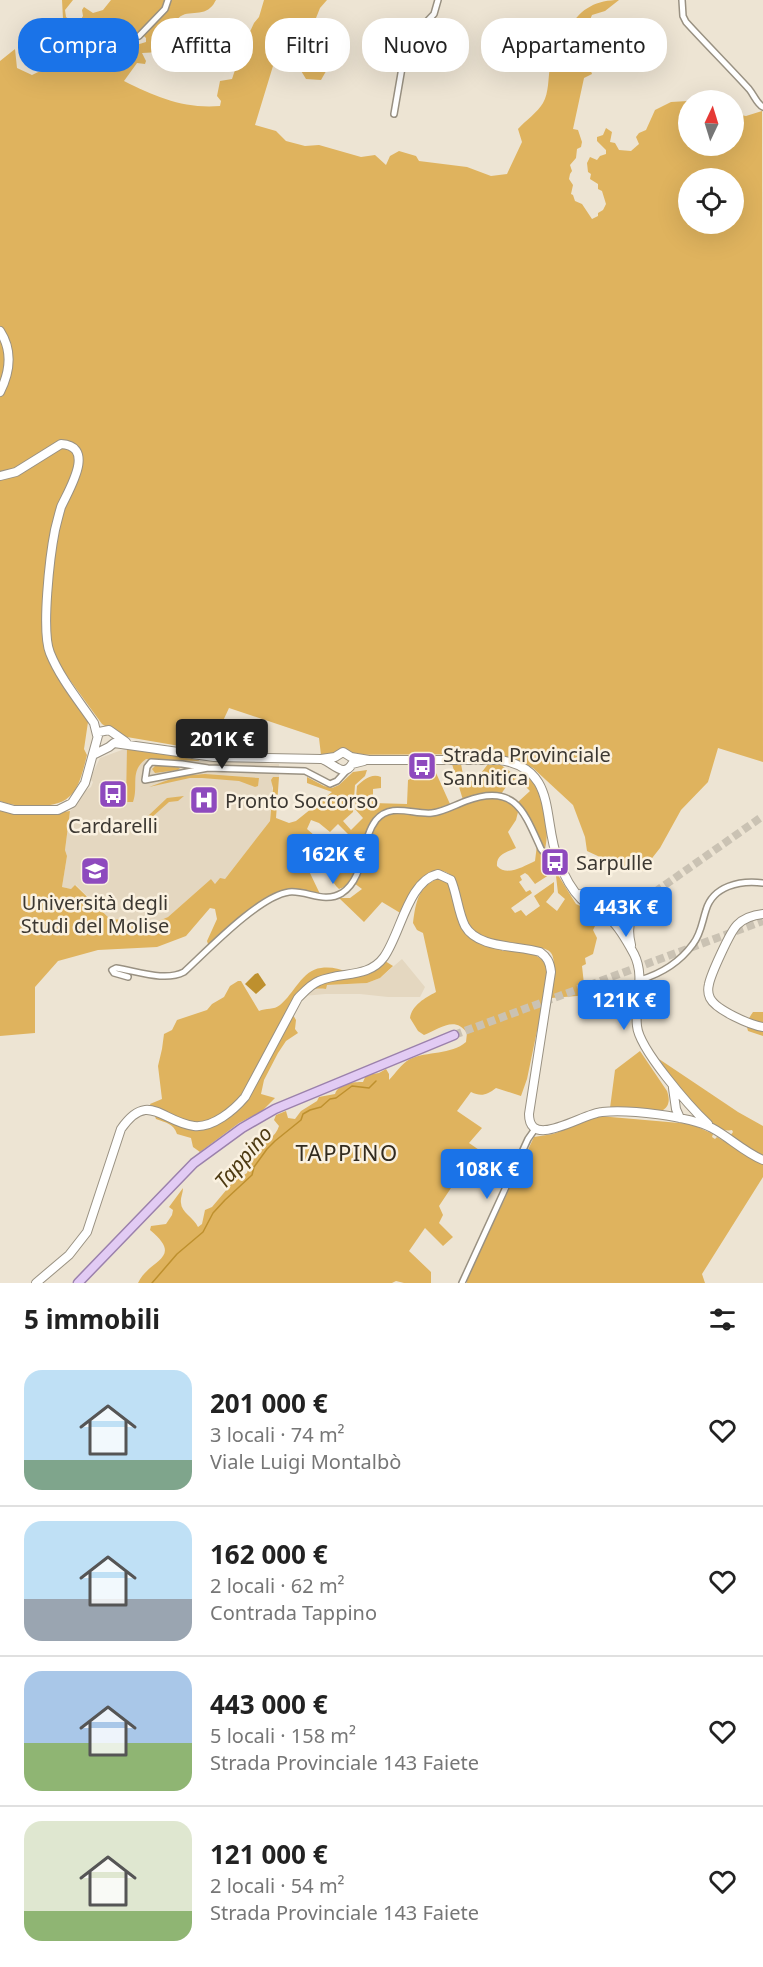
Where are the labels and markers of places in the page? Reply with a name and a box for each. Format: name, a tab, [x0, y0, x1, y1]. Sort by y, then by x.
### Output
pin: 201K €	[173, 719, 271, 770]
place label: Strada Provinciale Sannitica	[443, 741, 611, 791]
bus stop icon: Strada Provinciale Sannitica	[406, 750, 438, 782]
bus stop icon: Cardarelli	[97, 778, 129, 810]
hospital icon: Pronto Soccorso	[188, 784, 220, 816]
place label: Pronto Soccorso	[225, 787, 378, 814]
place label: Cardarelli	[68, 812, 158, 839]
pin: 162K €	[284, 834, 382, 885]
bus stop icon: Sarpulle	[539, 846, 571, 878]
place label: Sarpulle	[576, 849, 653, 876]
school or university icon: Università degli Studi del Molise	[79, 855, 111, 887]
pin: 443K €	[577, 887, 675, 938]
place label: Università degli Studi del Molise	[21, 889, 169, 939]
pin: 121K €	[575, 980, 673, 1031]
pin: 108K €	[438, 1149, 536, 1200]

